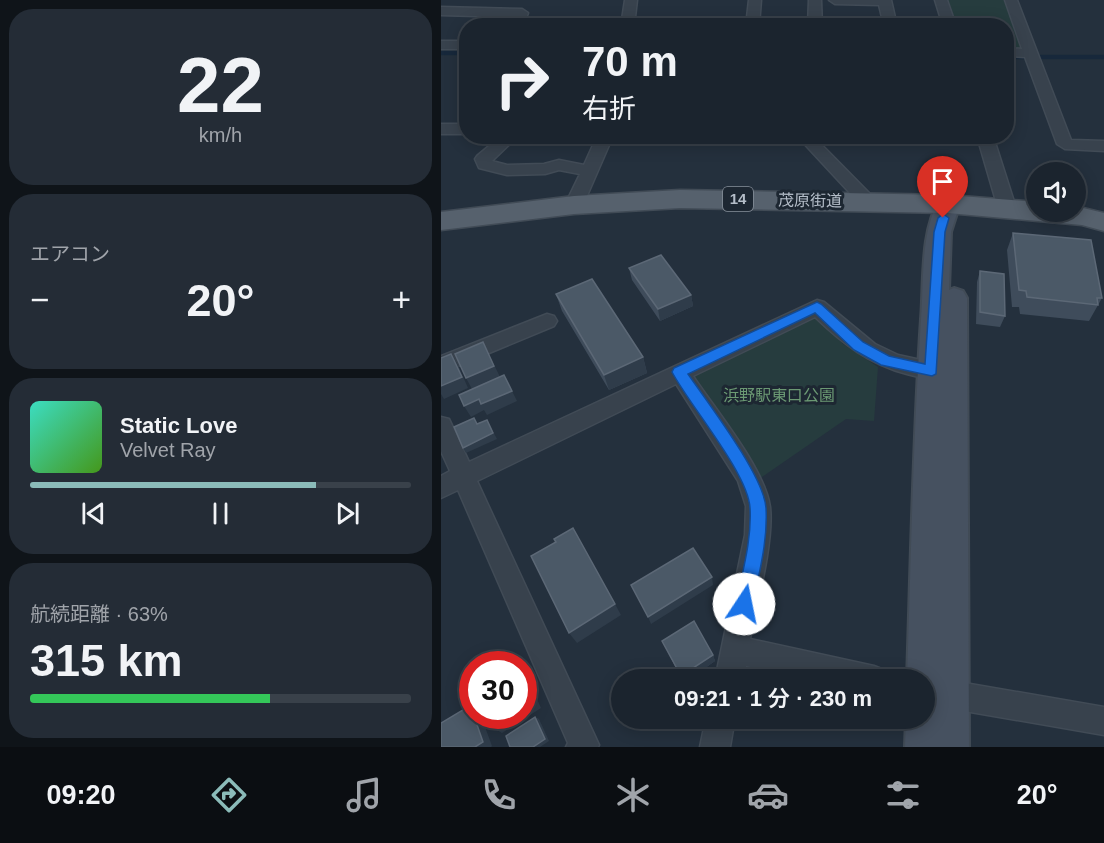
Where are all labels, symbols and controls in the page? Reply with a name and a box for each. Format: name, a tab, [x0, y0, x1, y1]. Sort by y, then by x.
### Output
text: 70 m	[582, 38, 678, 85]
text: 22	[177, 41, 264, 129]
icon: right	[483, 42, 561, 120]
text: 右折	[582, 94, 636, 124]
text: km/h	[199, 124, 242, 146]
pin	[917, 156, 968, 218]
map controls	[1026, 162, 1086, 222]
button: sound	[1026, 162, 1086, 222]
icon: arrive	[926, 165, 959, 198]
road number: 14	[723, 187, 753, 211]
street label: 茂原街道	[778, 191, 842, 210]
text: エアコン	[30, 243, 110, 265]
text: 20°	[186, 275, 255, 326]
text: −	[30, 281, 49, 318]
text: +	[392, 281, 411, 318]
park label: 浜野駅東口公園	[723, 387, 835, 404]
text: Static Love	[120, 413, 237, 438]
text: Velvet Ray	[120, 439, 216, 461]
icon: previous	[77, 497, 110, 530]
icon: pause	[204, 497, 237, 530]
icon: next	[331, 497, 364, 530]
position arrow	[712, 572, 776, 636]
text: 航続距離 · 63%	[30, 603, 168, 625]
text: 315 km	[30, 635, 183, 686]
speed limit sign: 30	[459, 651, 537, 729]
text: 09:21 · 1 分 · 230 m	[674, 686, 872, 711]
icon: directions	[208, 774, 250, 816]
icon: music	[343, 774, 385, 816]
icon: phone	[478, 774, 520, 816]
icon: climate	[612, 774, 654, 816]
icon: car	[747, 774, 789, 816]
icon: filters	[882, 774, 924, 816]
text: 09:20	[46, 780, 115, 810]
text: 20°	[1017, 780, 1058, 810]

